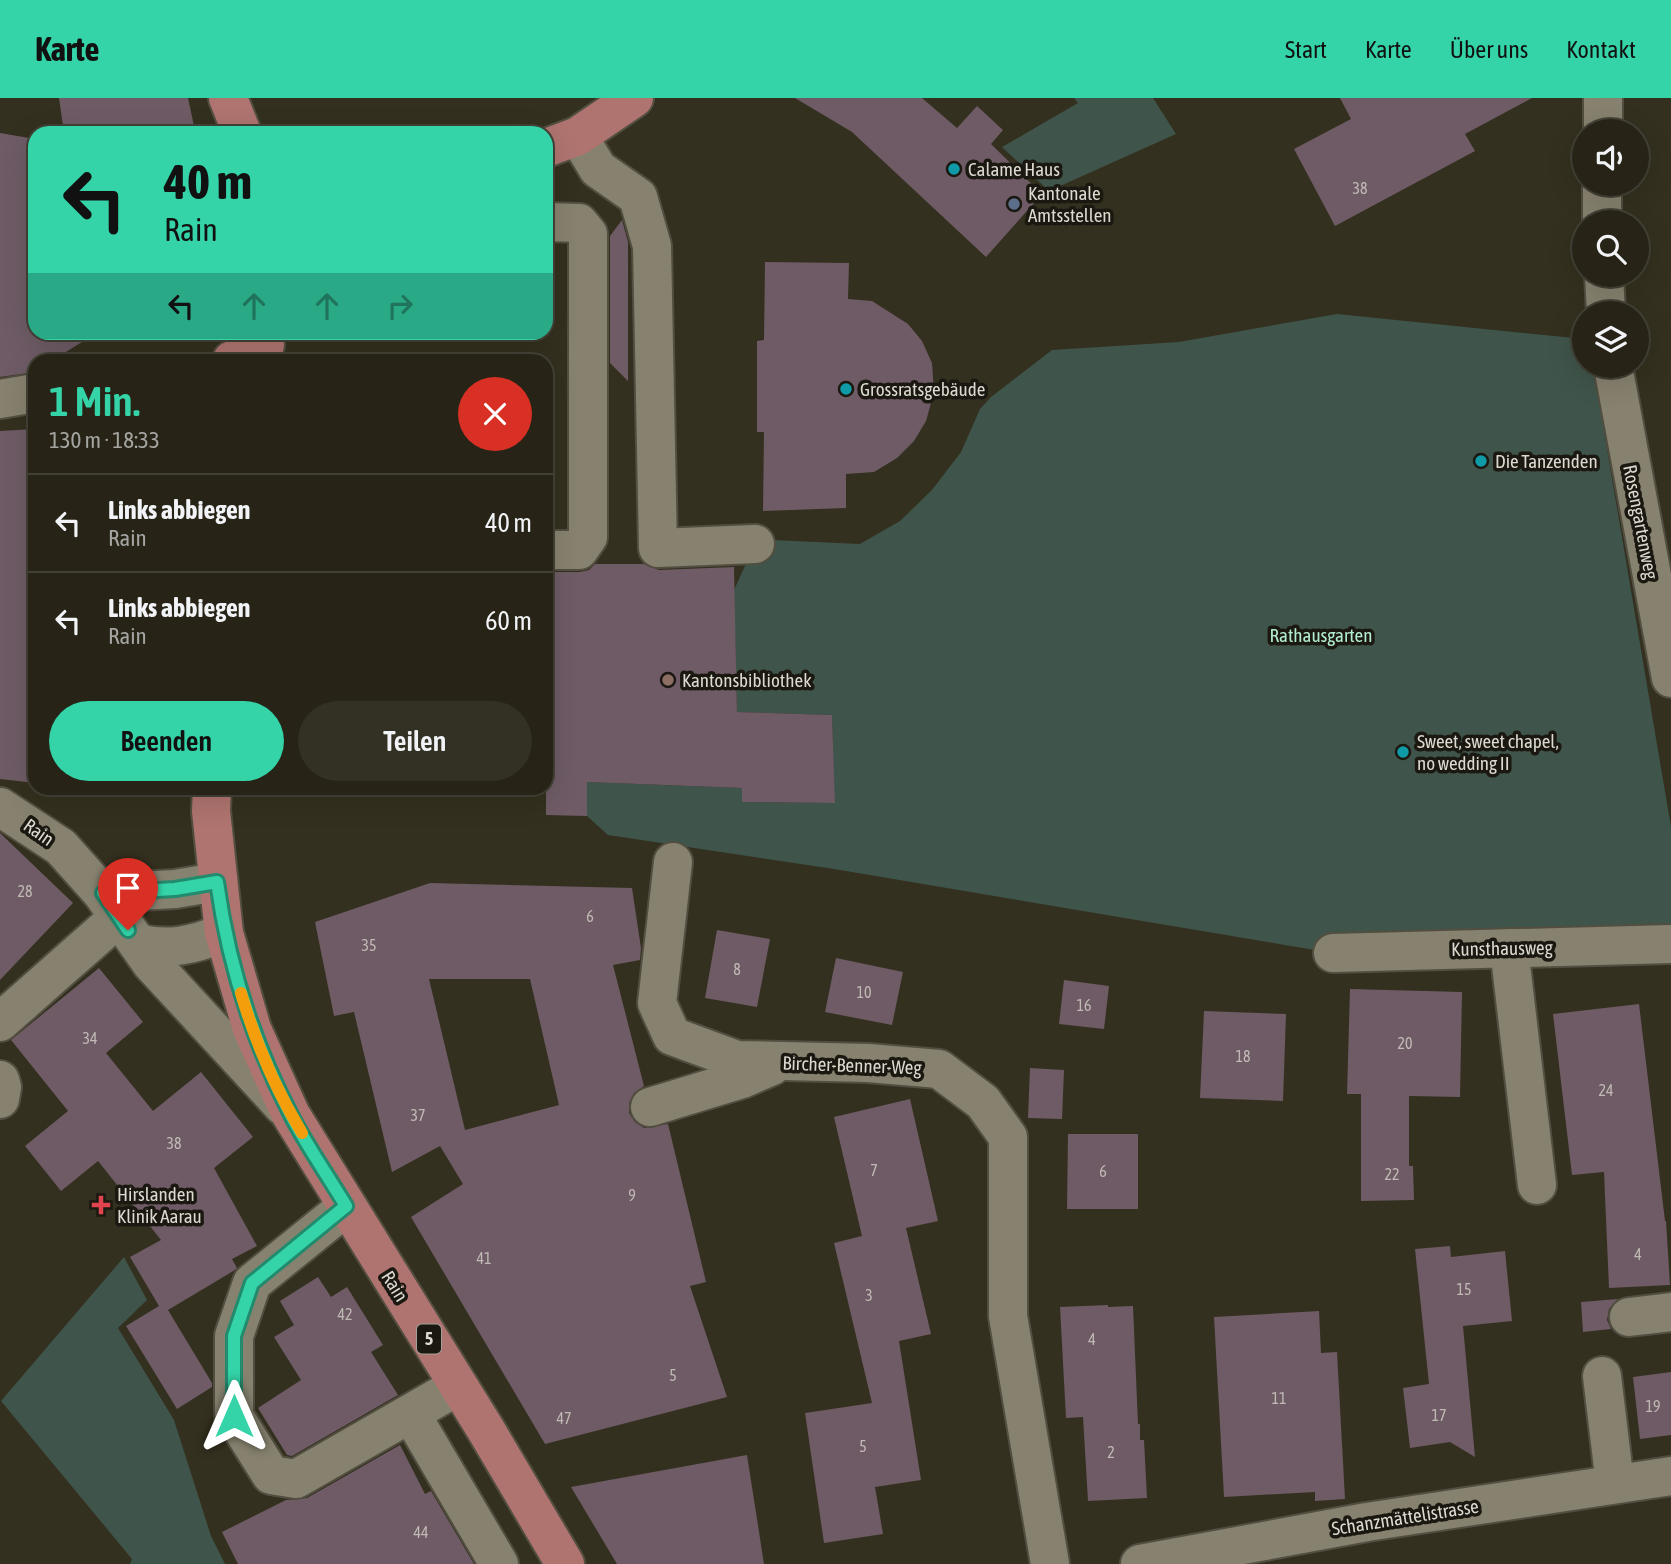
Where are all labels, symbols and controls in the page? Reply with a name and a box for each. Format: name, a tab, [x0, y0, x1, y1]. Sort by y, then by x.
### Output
text: Karte	[35, 30, 99, 68]
text: Start	[1285, 36, 1327, 63]
text: Karte	[1365, 36, 1412, 63]
text: Über uns	[1450, 36, 1528, 63]
text: Kontakt	[1566, 36, 1636, 63]
map controls	[1572, 119, 1649, 378]
button: sound	[1572, 119, 1649, 196]
text: 40 m	[164, 153, 252, 209]
icon: left	[49, 154, 140, 245]
place label: Calame Haus	[968, 158, 1060, 180]
marker: Calame Haus	[946, 161, 962, 177]
house number: 38	[1352, 179, 1368, 197]
place label: Kantonale Amtsstellen	[1028, 182, 1112, 226]
marker: Kantonale Amtsstellen	[1006, 196, 1022, 212]
button: search	[1572, 210, 1649, 287]
text: Rain	[164, 211, 218, 248]
icon: left	[162, 287, 200, 325]
icon: ahead	[235, 287, 273, 325]
icon: ahead	[308, 287, 346, 325]
icon: right	[381, 287, 419, 325]
button: layers	[1572, 301, 1649, 378]
text: 1 Min.	[49, 377, 140, 425]
button: close	[458, 377, 532, 451]
place label: Grossratsgebäude	[860, 378, 985, 400]
marker: Grossratsgebäude	[838, 381, 854, 397]
text: 130 m · 18:33	[49, 427, 160, 453]
place label: Die Tanzenden	[1495, 450, 1598, 472]
marker: Die Tanzenden	[1473, 453, 1489, 469]
street label: Rosengartenweg	[1619, 463, 1663, 582]
text: Links abbiegen	[108, 495, 250, 525]
icon: left	[49, 504, 87, 542]
text: 40 m	[485, 508, 532, 538]
text: Rain	[108, 525, 147, 551]
text: Links abbiegen	[108, 593, 250, 623]
icon: left	[49, 602, 87, 640]
text: 60 m	[485, 606, 532, 636]
text: Rain	[108, 623, 147, 649]
park label: Rathausgarten	[1270, 624, 1372, 646]
place label: Kantonsbibliothek	[682, 669, 812, 691]
marker: Kantonsbibliothek	[660, 672, 676, 688]
button: Beenden	[49, 701, 284, 781]
button: Teilen	[298, 701, 532, 781]
place label: Sweet, sweet chapel, no wedding II	[1417, 730, 1559, 774]
marker: Sweet, sweet chapel, no wedding II	[1395, 744, 1411, 760]
street label: Rain	[20, 814, 58, 850]
pin	[98, 858, 158, 930]
icon: arrive	[109, 869, 147, 907]
house number: 28	[17, 882, 33, 900]
house number: 6	[586, 907, 594, 925]
house number: 35	[361, 936, 377, 954]
street label: Kunsthausweg	[1451, 936, 1554, 960]
house number: 8	[733, 960, 741, 978]
house number: 10	[856, 983, 872, 1001]
house number: 16	[1076, 996, 1092, 1014]
house number: 34	[82, 1029, 98, 1047]
house number: 20	[1397, 1034, 1413, 1052]
house number: 18	[1235, 1047, 1251, 1065]
street label: Bircher-Benner-Weg	[782, 1052, 923, 1078]
house number: 24	[1598, 1081, 1614, 1099]
house number: 37	[410, 1106, 426, 1124]
house number: 38	[166, 1134, 182, 1152]
house number: 7	[870, 1161, 878, 1179]
house number: 6	[1099, 1162, 1107, 1180]
house number: 22	[1384, 1165, 1400, 1183]
place label: Hirslanden Klinik Aarau	[117, 1183, 202, 1227]
house number: 9	[628, 1186, 636, 1204]
marker: Hirslanden Klinik Aarau	[91, 1195, 111, 1215]
house number: 4	[1634, 1245, 1642, 1263]
house number: 41	[476, 1249, 492, 1267]
street label: Rain	[377, 1267, 413, 1305]
house number: 15	[1456, 1280, 1472, 1298]
house number: 3	[865, 1286, 873, 1304]
house number: 42	[337, 1305, 353, 1323]
road number: 5	[417, 1324, 441, 1354]
house number: 4	[1088, 1330, 1096, 1348]
house number: 5	[669, 1366, 677, 1384]
position arrow	[197, 1379, 271, 1453]
house number: 11	[1271, 1389, 1287, 1407]
house number: 19	[1645, 1397, 1661, 1415]
house number: 17	[1431, 1406, 1447, 1424]
house number: 47	[556, 1409, 572, 1427]
house number: 5	[859, 1437, 867, 1455]
house number: 2	[1107, 1443, 1115, 1461]
street label: Schanzmättelistrasse	[1330, 1495, 1480, 1539]
house number: 44	[413, 1523, 429, 1541]

